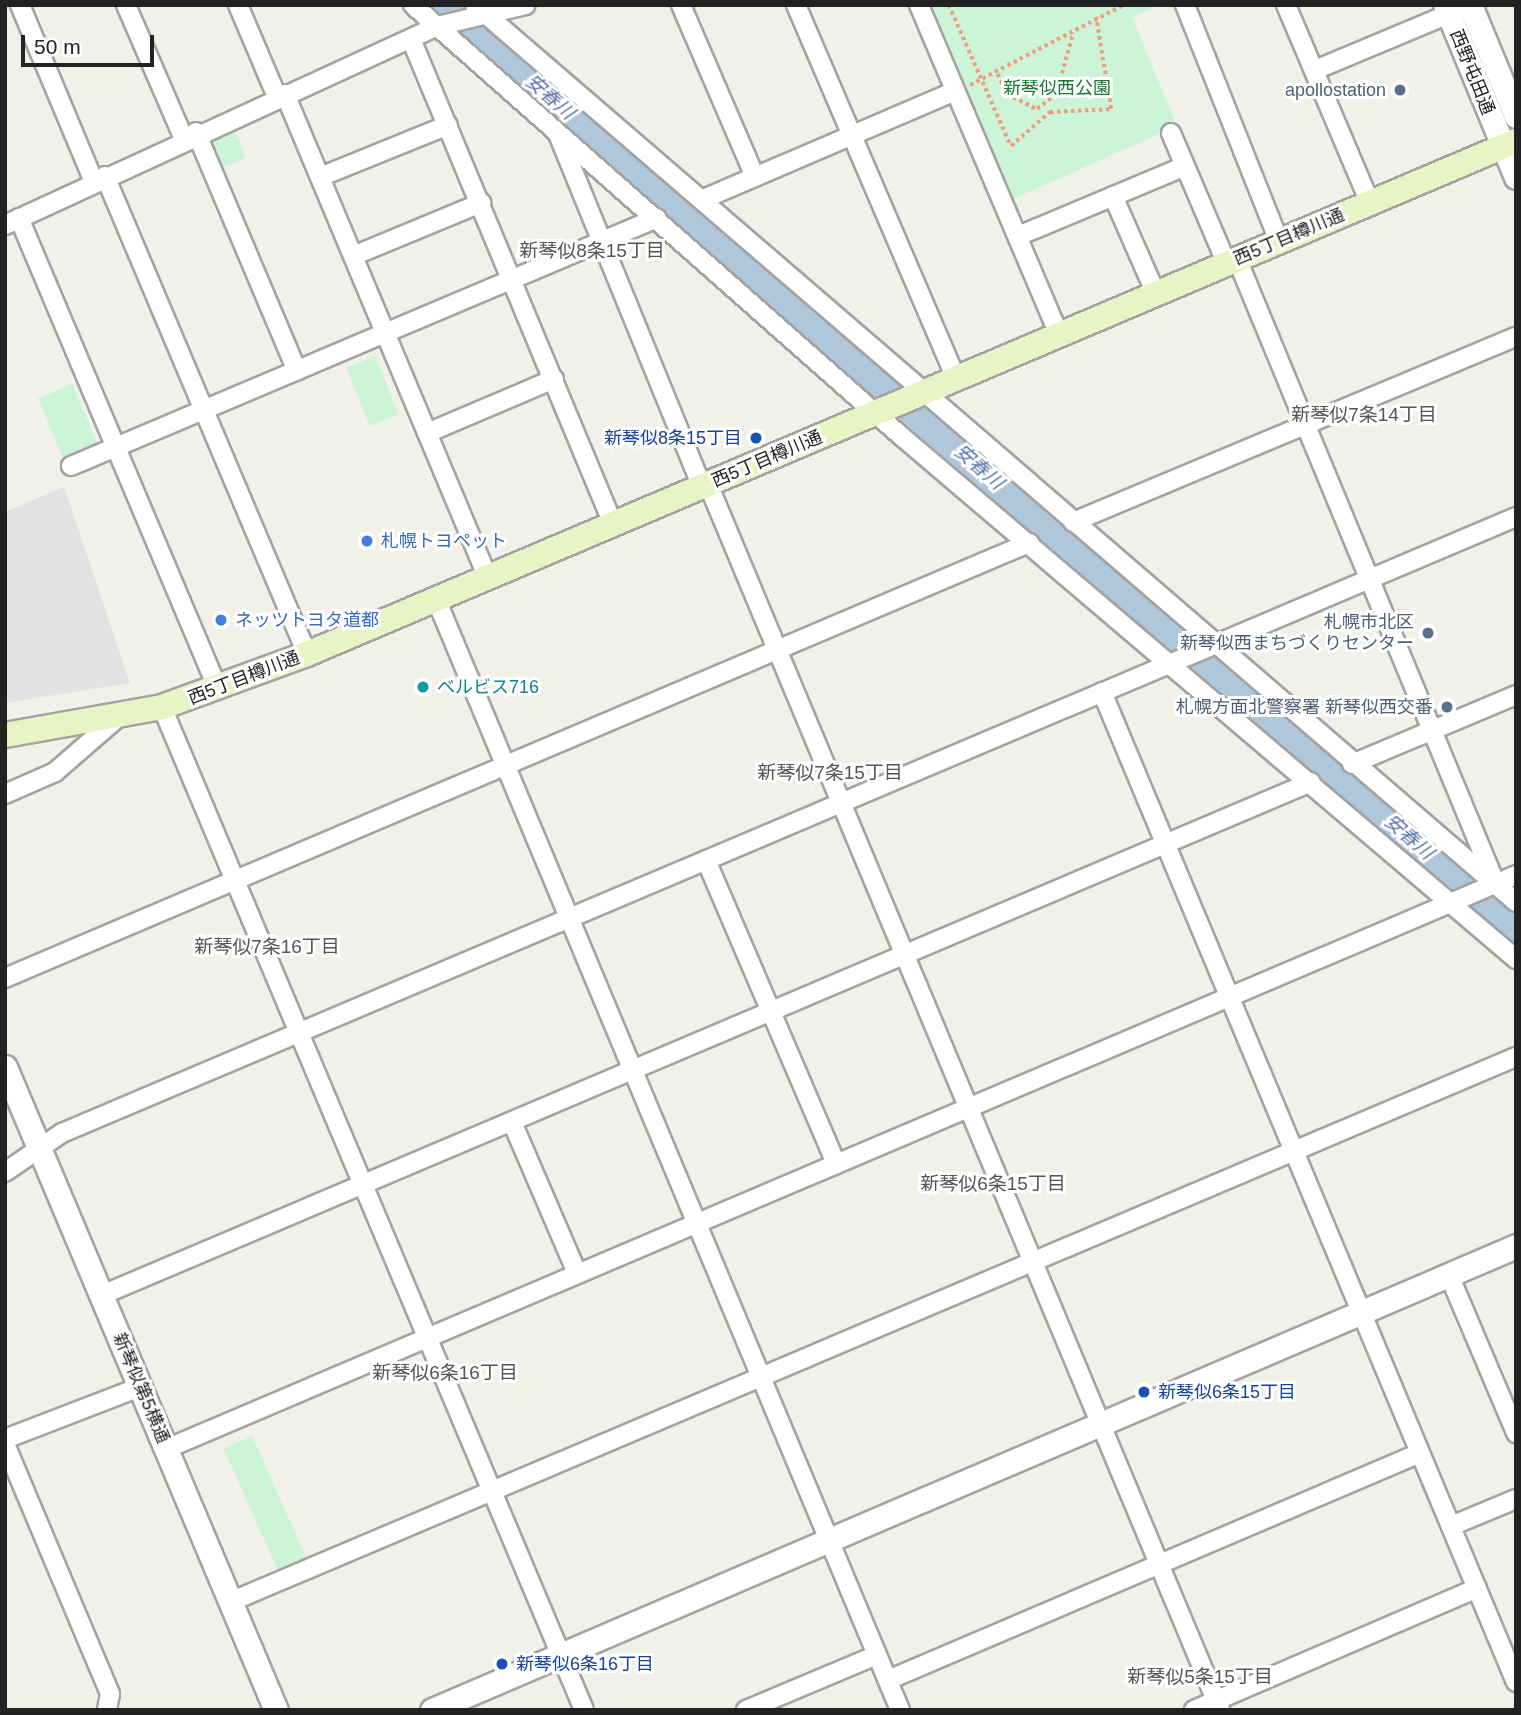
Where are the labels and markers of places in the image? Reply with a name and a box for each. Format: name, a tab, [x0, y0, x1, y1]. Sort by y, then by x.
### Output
place label: apollostation	[1285, 79, 1386, 101]
marker: apollostation	[1392, 82, 1408, 98]
place label: 新琴似8条15丁目	[604, 427, 742, 449]
marker: 新琴似8条15丁目	[748, 430, 764, 446]
place label: 札幌トヨペット	[381, 530, 507, 552]
marker: 札幌トヨペット	[359, 533, 375, 549]
place label: ネッツトヨタ道都	[235, 609, 379, 631]
marker: ネッツトヨタ道都	[213, 612, 229, 628]
place label: 札幌市北区 新琴似西まちづくりセンター	[1180, 612, 1414, 654]
marker: 札幌市北区 新琴似西まちづくりセンター	[1420, 625, 1436, 641]
place label: ベルビス716	[437, 676, 539, 698]
marker: ベルビス716	[415, 679, 431, 695]
place label: 札幌方面北警察署 新琴似西交番	[1176, 696, 1433, 718]
marker: 札幌方面北警察署 新琴似西交番	[1439, 699, 1455, 715]
place label: 新琴似6条15丁目	[1158, 1381, 1296, 1403]
marker: 新琴似6条15丁目	[1136, 1384, 1152, 1400]
place label: 新琴似6条16丁目	[516, 1653, 654, 1675]
marker: 新琴似6条16丁目	[494, 1656, 510, 1672]

